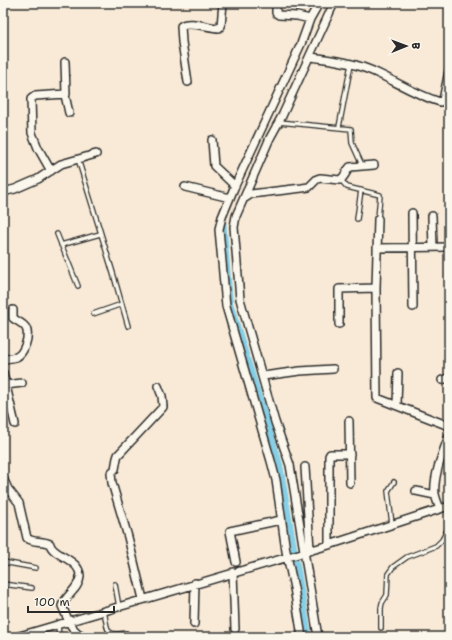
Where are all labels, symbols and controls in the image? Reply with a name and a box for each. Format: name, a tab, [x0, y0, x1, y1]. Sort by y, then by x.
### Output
north arrow	[386, 26, 426, 66]
text: B	[408, 42, 423, 50]
scale bar	[28, 588, 114, 614]
text: 100 m	[34, 594, 70, 610]

